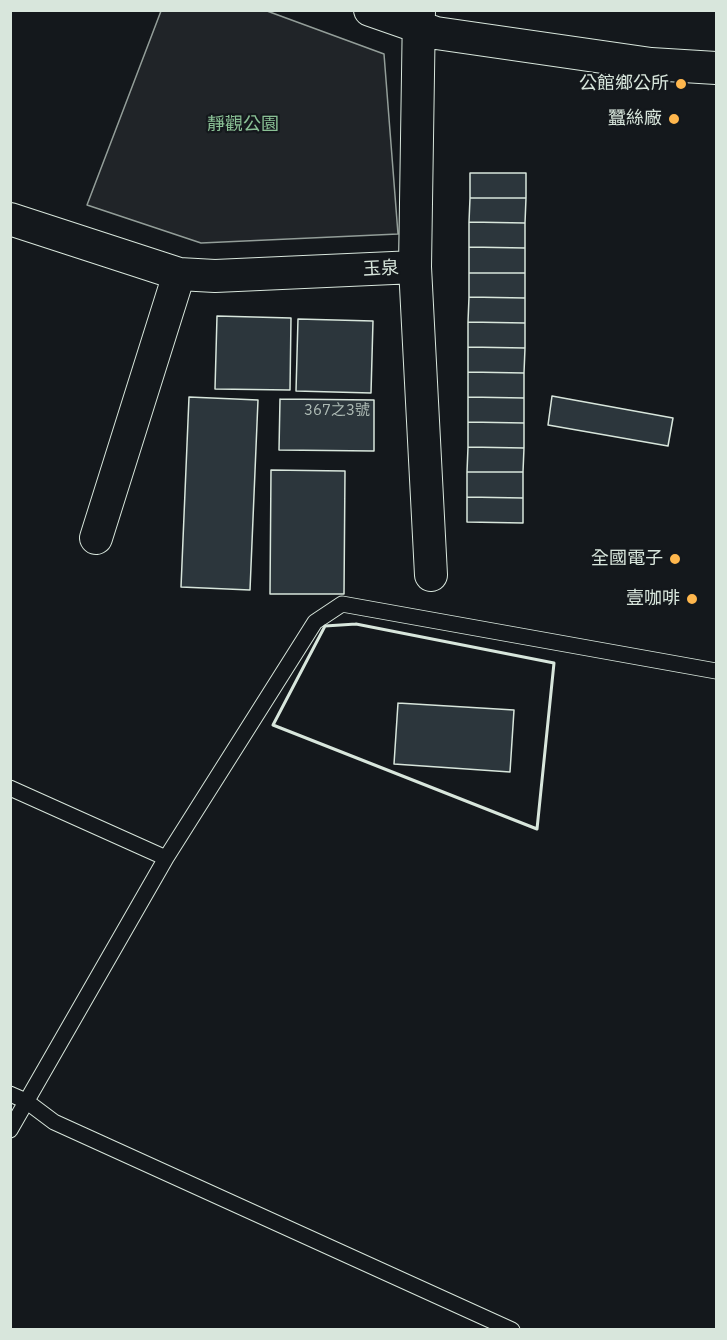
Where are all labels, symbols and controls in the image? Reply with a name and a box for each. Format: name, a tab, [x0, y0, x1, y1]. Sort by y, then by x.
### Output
place label: 公館鄉公所	[579, 73, 669, 95]
marker: 公館鄉公所	[674, 77, 688, 91]
place label: 蠶絲廠	[608, 108, 662, 130]
marker: 蠶絲廠	[667, 112, 681, 126]
park label: 靜觀公園	[207, 114, 279, 136]
street label: 玉泉	[362, 257, 400, 281]
house number: 367之3號	[304, 402, 370, 420]
place label: 全國電子	[591, 548, 663, 570]
marker: 全國電子	[668, 552, 682, 566]
place label: 壹咖啡	[626, 588, 680, 610]
marker: 壹咖啡	[685, 592, 699, 606]

